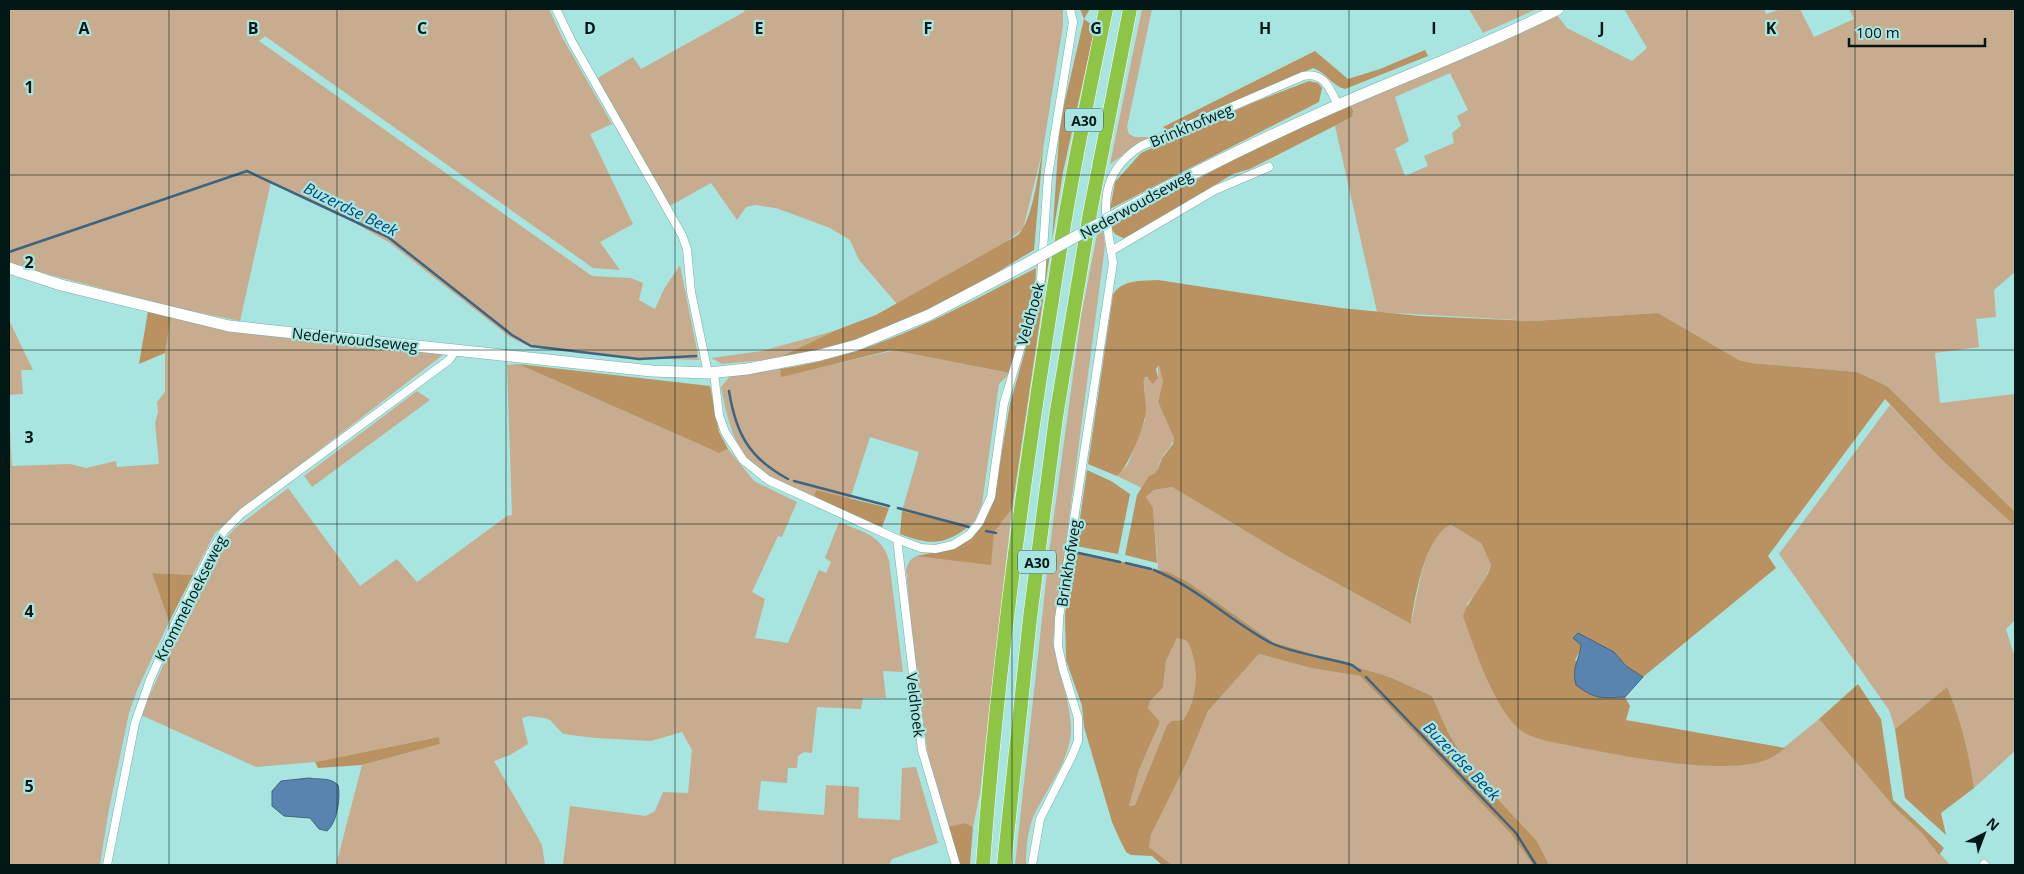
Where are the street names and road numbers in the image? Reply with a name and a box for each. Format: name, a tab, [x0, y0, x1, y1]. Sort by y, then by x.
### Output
street label: Brinkhofweg	[1147, 99, 1235, 151]
road number: A30	[1065, 108, 1103, 132]
street label: Nederwoudseweg	[1076, 165, 1196, 243]
street label: Veldhoek	[1011, 280, 1049, 348]
street label: Nederwoudseweg	[291, 322, 419, 356]
street label: Brinkhofweg	[1051, 518, 1085, 608]
street label: Krommehoekseweg	[150, 532, 230, 664]
road number: A30	[1018, 550, 1056, 574]
street label: Veldhoek	[902, 672, 930, 739]

